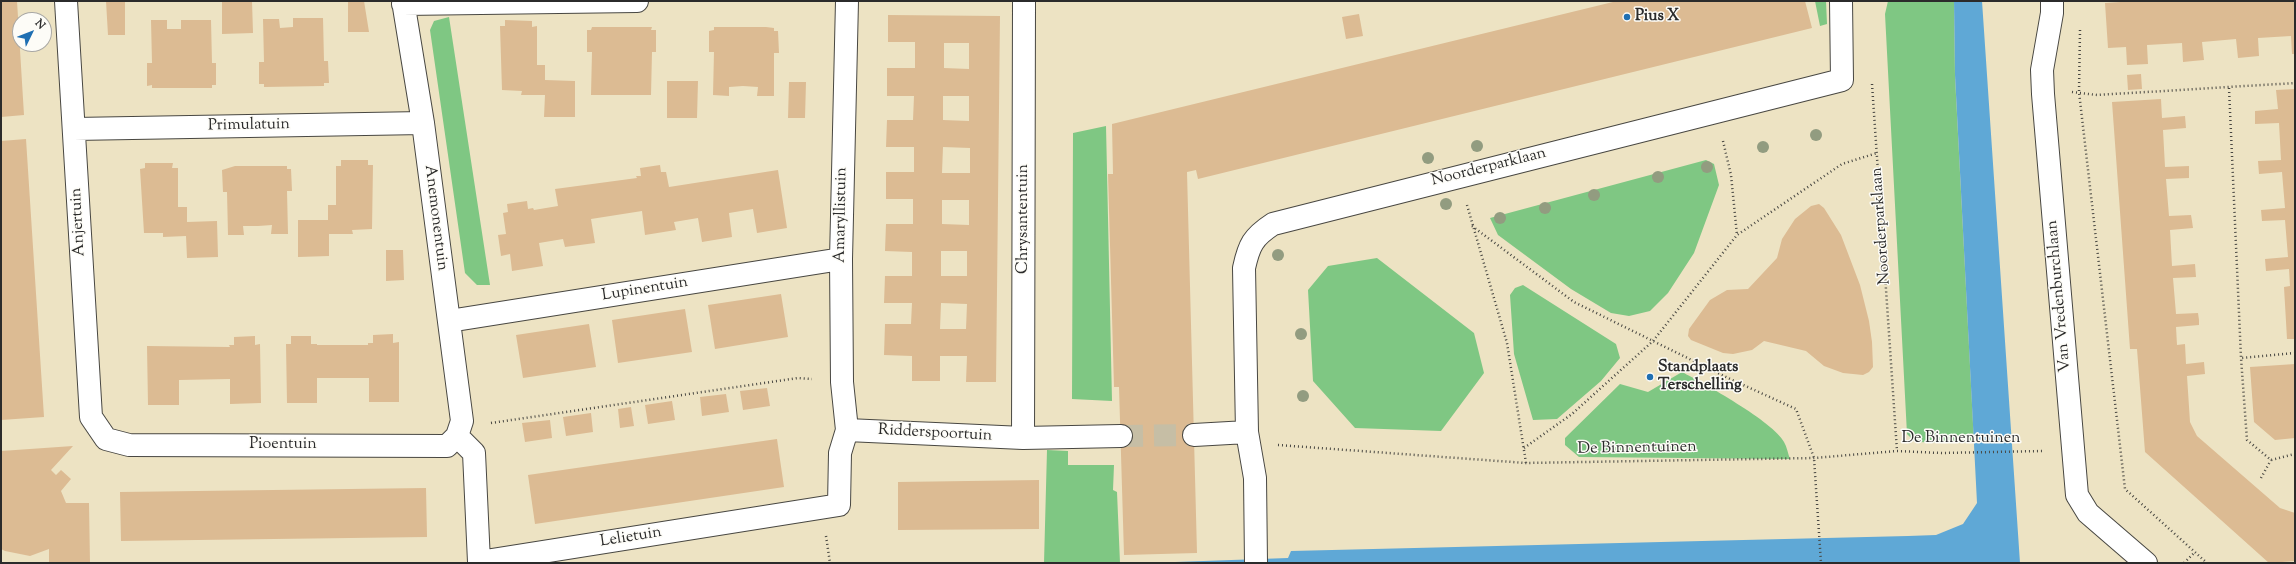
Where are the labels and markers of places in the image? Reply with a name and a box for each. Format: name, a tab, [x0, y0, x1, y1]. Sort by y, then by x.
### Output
place label: Pius X	[1635, 7, 1679, 27]
marker: Pius X	[1622, 12, 1632, 22]
place label: Standplaats Terschelling	[1658, 358, 1742, 396]
marker: Standplaats Terschelling	[1645, 372, 1655, 382]

